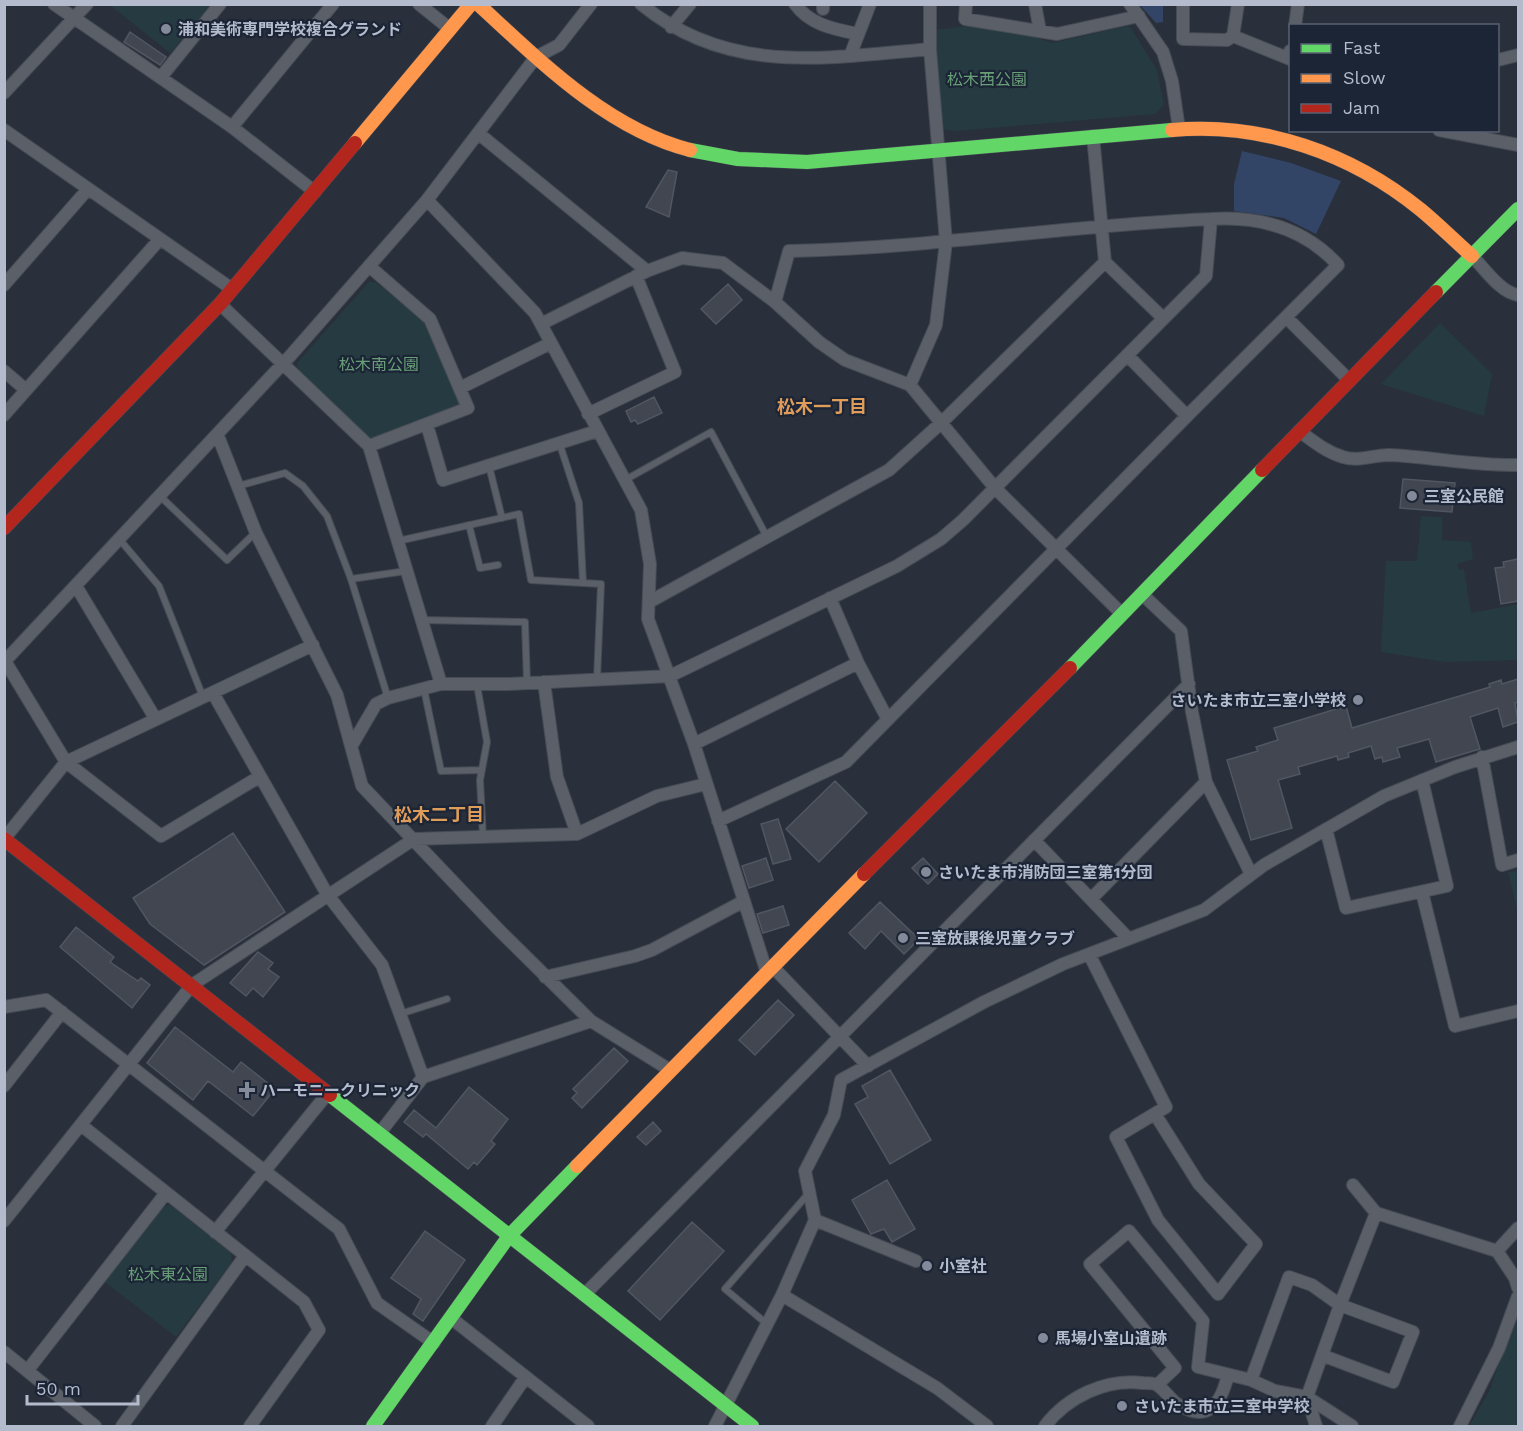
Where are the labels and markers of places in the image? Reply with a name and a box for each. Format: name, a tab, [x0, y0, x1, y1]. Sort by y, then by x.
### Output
place label: 浦和美術専門学校複合グランド	[178, 20, 402, 39]
marker: 浦和美術専門学校複合グランド	[159, 22, 173, 36]
place label: 三室公民館	[1424, 487, 1504, 506]
marker: 三室公民館	[1405, 489, 1419, 503]
place label: さいたま市立三室小学校	[1170, 691, 1346, 710]
marker: さいたま市立三室小学校	[1351, 693, 1365, 707]
place label: さいたま市消防団三室第1分団	[938, 863, 1152, 882]
marker: さいたま市消防団三室第1分団	[919, 865, 933, 879]
place label: 三室放課後児童クラブ	[915, 929, 1075, 948]
marker: 三室放課後児童クラブ	[896, 931, 910, 945]
marker: ハーモニークリニック	[238, 1081, 256, 1099]
place label: ハーモニークリニック	[260, 1081, 420, 1100]
place label: 小室社	[939, 1257, 987, 1276]
marker: 小室社	[920, 1259, 934, 1273]
place label: 馬場小室山遺跡	[1055, 1329, 1167, 1348]
marker: 馬場小室山遺跡	[1036, 1331, 1050, 1345]
place label: さいたま市立三室中学校	[1134, 1397, 1310, 1416]
marker: さいたま市立三室中学校	[1115, 1399, 1129, 1413]

